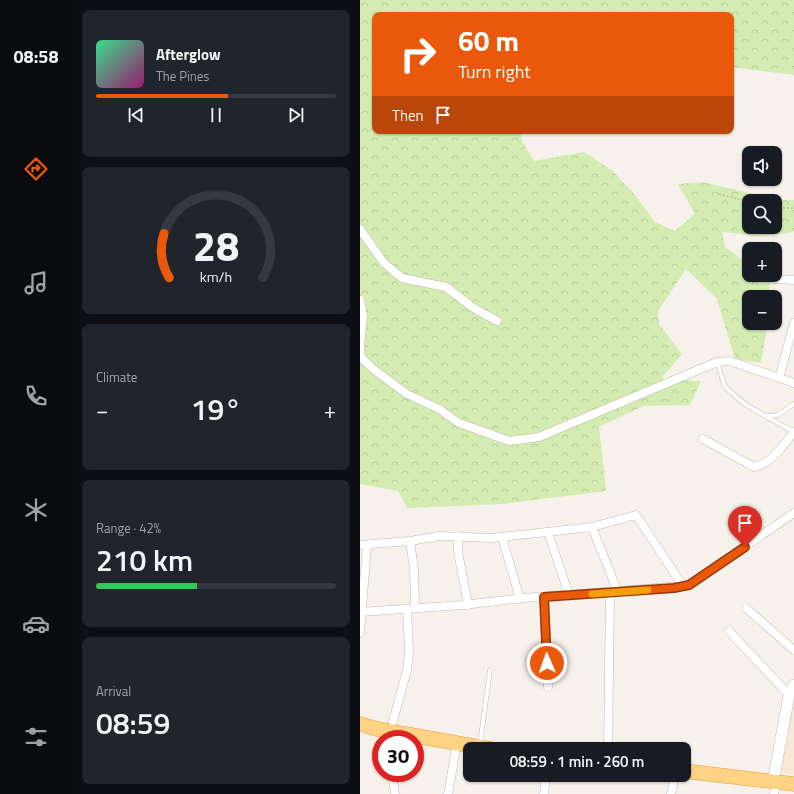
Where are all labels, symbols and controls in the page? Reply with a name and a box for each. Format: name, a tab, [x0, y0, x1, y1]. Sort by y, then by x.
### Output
text: 60 m	[458, 19, 519, 62]
icon: right	[392, 28, 444, 80]
text: 08:58	[14, 43, 58, 70]
text: Afterglow	[156, 43, 221, 66]
text: Turn right	[458, 58, 531, 85]
text: The Pines	[156, 66, 209, 86]
icon: previous	[125, 104, 147, 126]
icon: pause	[205, 104, 227, 126]
icon: next	[285, 104, 307, 126]
text: Then	[392, 104, 424, 127]
icon: arrive	[432, 104, 454, 126]
map controls	[742, 146, 782, 330]
button: sound	[742, 146, 782, 186]
icon: directions	[22, 155, 50, 183]
button: search	[742, 194, 782, 234]
text: 28	[193, 214, 239, 277]
button: +	[742, 242, 782, 282]
text: km/h	[200, 266, 232, 288]
icon: music	[22, 269, 50, 297]
button: −	[742, 290, 782, 330]
text: Climate	[96, 367, 137, 387]
icon: phone	[22, 382, 50, 410]
text: 19°	[191, 386, 241, 432]
text: −	[96, 393, 108, 427]
text: +	[324, 393, 336, 427]
icon: climate	[22, 496, 50, 524]
pin	[728, 506, 762, 547]
icon: arrive	[734, 512, 756, 534]
text: Range · 42%	[96, 518, 161, 538]
text: 210 km	[96, 537, 193, 583]
icon: car	[22, 610, 50, 638]
position arrow	[526, 642, 568, 684]
text: Arrival	[96, 681, 131, 701]
text: 08:59	[96, 700, 170, 746]
icon: filters	[22, 723, 50, 751]
speed limit sign: 30	[372, 730, 424, 782]
text: 08:59 · 1 min · 260 m	[510, 750, 644, 773]

